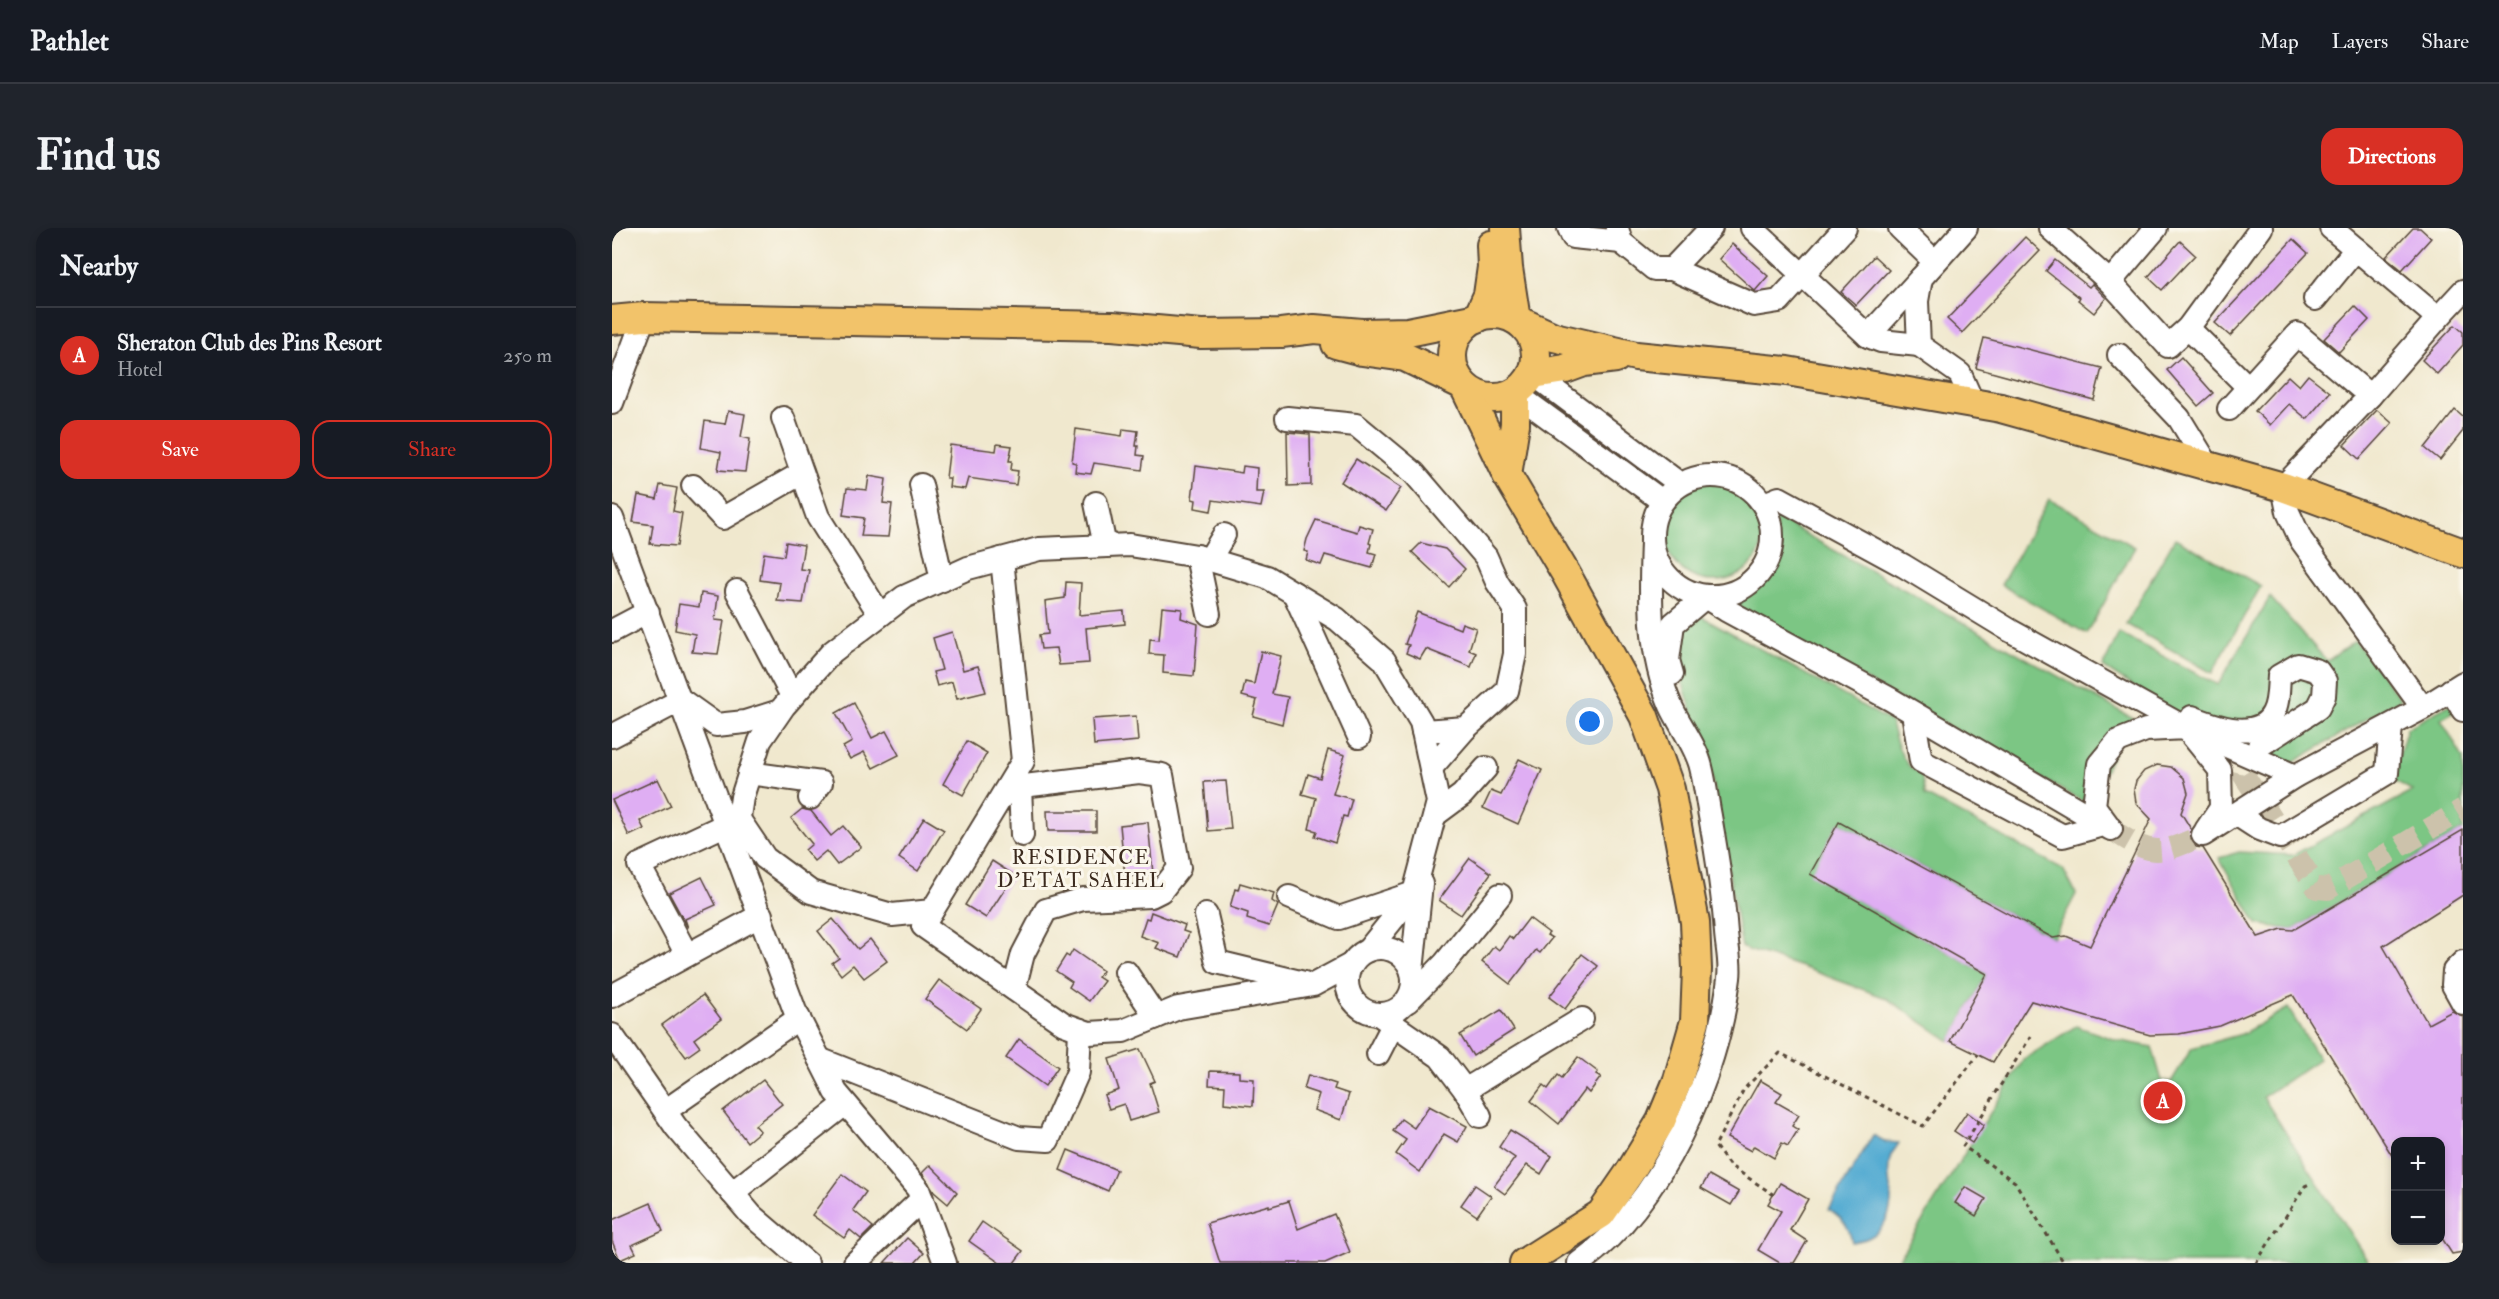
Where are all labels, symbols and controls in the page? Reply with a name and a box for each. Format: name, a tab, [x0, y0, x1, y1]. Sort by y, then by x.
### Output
text: Pathlet	[30, 24, 109, 59]
text: Map	[2259, 28, 2299, 55]
text: Layers	[2332, 28, 2388, 55]
text: Share	[2421, 28, 2469, 55]
button: Directions	[2321, 128, 2463, 185]
text: Find us	[36, 130, 160, 182]
text: Nearby	[60, 251, 138, 283]
text: Sheraton Club des Pins Resort	[117, 329, 382, 357]
text: A	[73, 343, 86, 368]
text: 250 m	[503, 343, 552, 368]
text: Hotel	[117, 357, 163, 382]
button: Save	[60, 420, 300, 479]
button: Share	[312, 420, 552, 479]
your location	[1575, 707, 1604, 736]
district label: RESIDENCE D'ETAT SAHEL	[997, 845, 1165, 893]
pin: A	[2144, 1078, 2182, 1124]
map controls	[2391, 1137, 2445, 1245]
button: +	[2391, 1137, 2445, 1191]
button: −	[2391, 1191, 2445, 1245]

